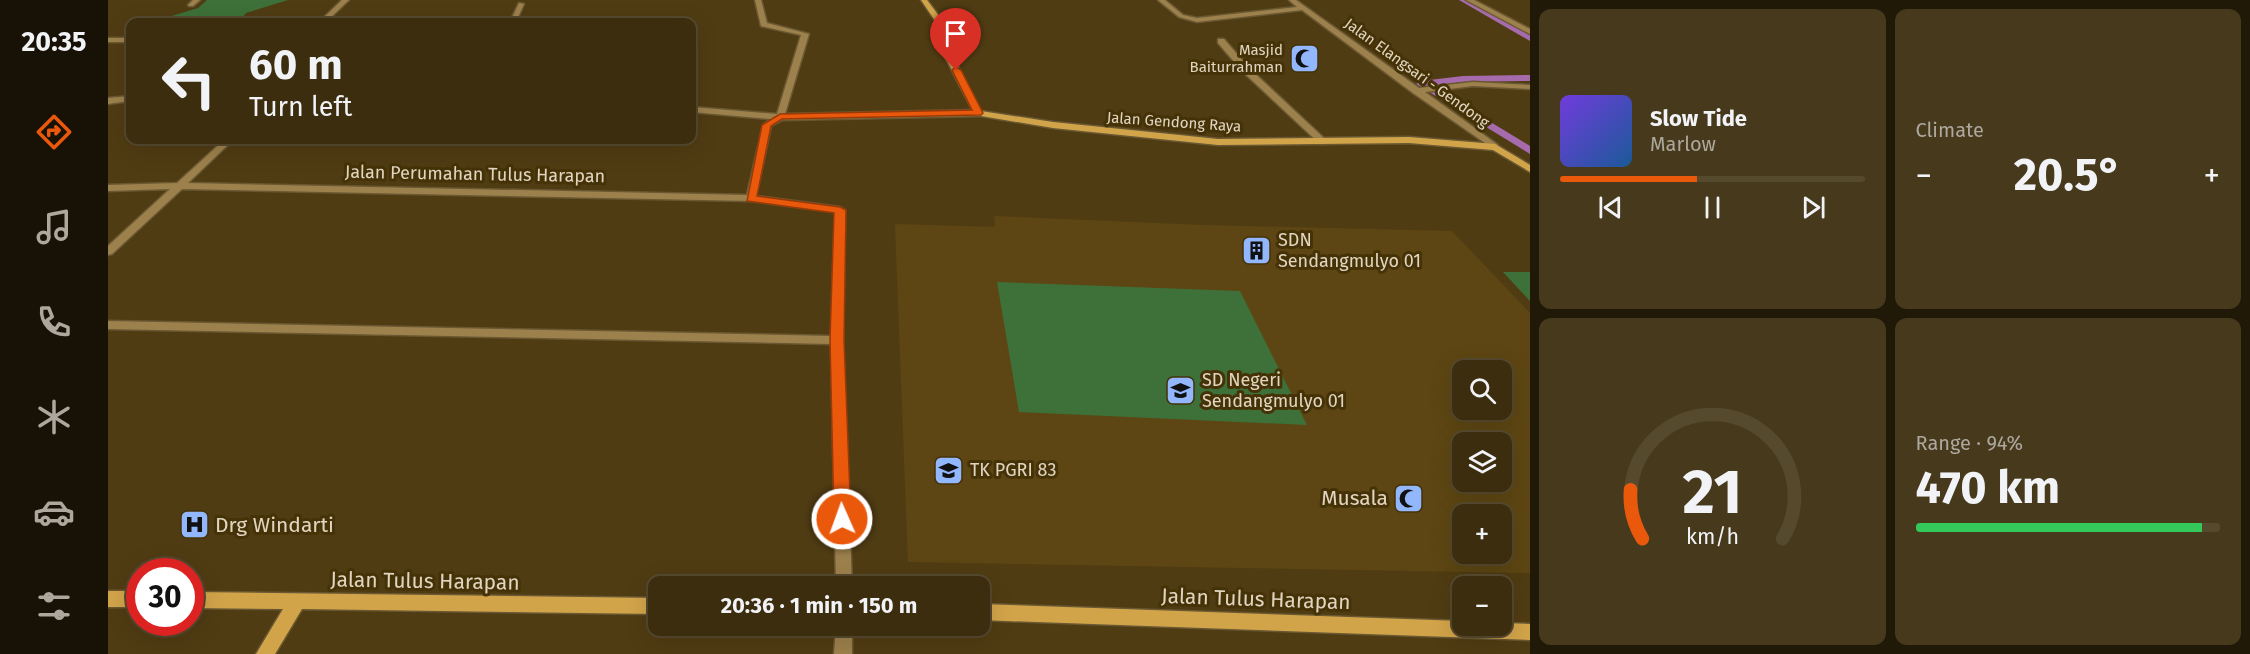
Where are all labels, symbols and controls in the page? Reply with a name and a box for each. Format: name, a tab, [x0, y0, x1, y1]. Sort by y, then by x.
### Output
pin	[930, 8, 981, 70]
street label: Jalan Elangsari - Gendong	[1341, 14, 1493, 132]
icon: arrive	[939, 17, 972, 50]
text: 20:35	[21, 26, 87, 58]
text: 60 m	[249, 40, 343, 90]
place label: Masjid Baiturrahman	[1190, 41, 1283, 76]
icon: left	[150, 42, 228, 120]
mosque icon: Masjid Baiturrahman	[1288, 43, 1320, 75]
text: Turn left	[249, 91, 352, 123]
text: Slow Tide	[1650, 105, 1747, 132]
street label: Jalan Gendong Raya	[1106, 108, 1242, 136]
icon: directions	[33, 111, 75, 153]
text: Climate	[1916, 118, 1984, 142]
text: Marlow	[1650, 132, 1716, 156]
text: 20.5°	[2014, 148, 2122, 202]
text: −	[1916, 156, 1932, 196]
text: +	[2204, 156, 2220, 196]
street label: Jalan Perumahan Tulus Harapan	[345, 161, 605, 187]
icon: previous	[1594, 191, 1627, 224]
icon: pause	[1696, 191, 1729, 224]
icon: next	[1797, 191, 1830, 224]
icon: music	[33, 206, 75, 248]
place label: SDN Sendangmulyo 01	[1278, 229, 1421, 272]
building icon: SDN Sendangmulyo 01	[1241, 234, 1273, 266]
icon: phone	[33, 301, 75, 343]
map controls	[1452, 360, 1512, 636]
button: search	[1452, 360, 1512, 420]
place label: SD Negeri Sendangmulyo 01	[1202, 369, 1345, 412]
school or university icon: SD Negeri Sendangmulyo 01	[1165, 374, 1197, 406]
icon: climate	[33, 396, 75, 438]
text: Range · 94%	[1916, 431, 2023, 455]
button: layers	[1452, 432, 1512, 492]
school or university icon: TK PGRI 83	[933, 454, 965, 486]
text: 21	[1682, 455, 1742, 530]
place label: TK PGRI 83	[970, 459, 1056, 481]
text: 470 km	[1916, 461, 2060, 515]
mosque icon: Musala	[1393, 482, 1425, 514]
place label: Musala	[1321, 485, 1388, 511]
position arrow	[810, 487, 874, 551]
icon: car	[33, 491, 75, 533]
button: +	[1452, 504, 1512, 564]
hospital icon: Drg Windarti	[178, 509, 210, 541]
place label: Drg Windarti	[215, 512, 334, 538]
text: km/h	[1686, 524, 1739, 550]
speed limit sign: 30	[126, 558, 204, 636]
street label: Jalan Tulus Harapan	[330, 566, 520, 596]
button: −	[1452, 576, 1512, 636]
street label: Jalan Tulus Harapan	[1161, 583, 1351, 615]
icon: filters	[33, 585, 75, 627]
text: 20:36 · 1 min · 150 m	[721, 592, 917, 619]

